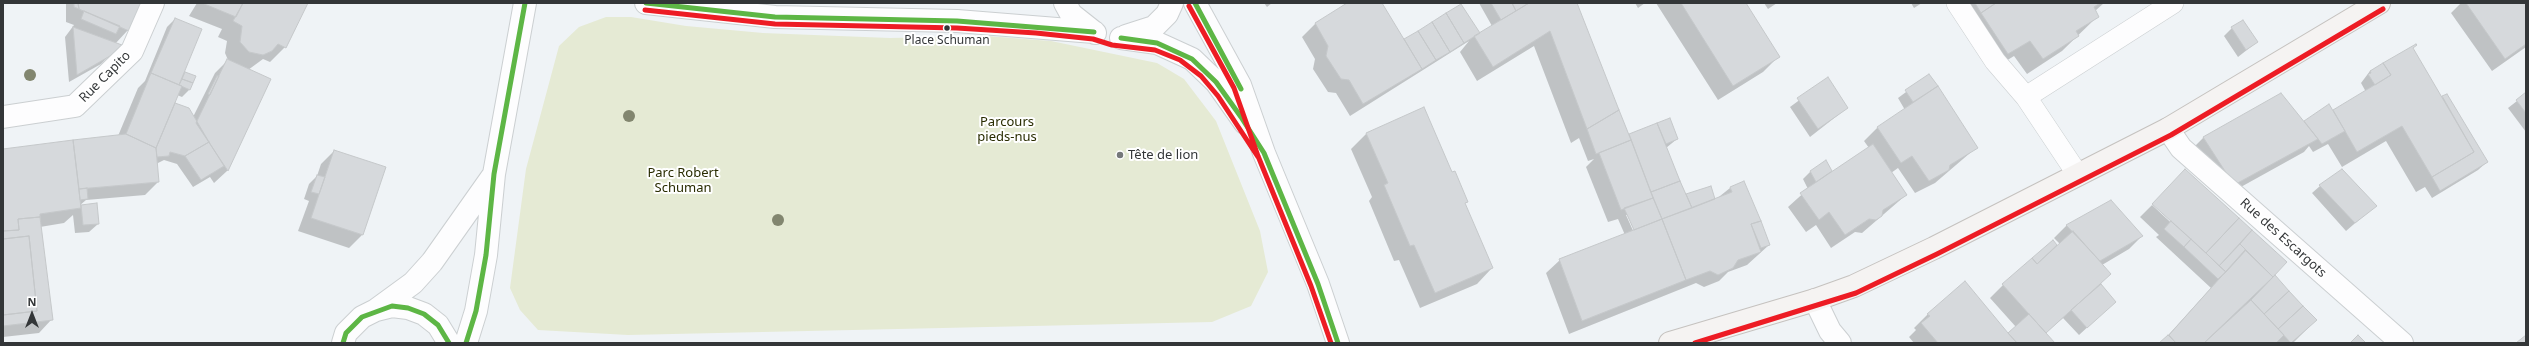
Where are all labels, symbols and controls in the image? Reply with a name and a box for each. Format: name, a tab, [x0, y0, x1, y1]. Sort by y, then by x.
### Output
marker: Place Schuman	[942, 23, 952, 33]
place label: Place Schuman	[904, 34, 990, 48]
street label: Rue Capito	[76, 48, 134, 106]
park label: Parcours pieds-nus	[977, 114, 1037, 145]
place label: Tête de lion	[1128, 147, 1198, 163]
marker: Tête de lion	[1115, 150, 1125, 160]
park label: Parc Robert Schuman	[647, 165, 719, 196]
street label: Rue des Escargots	[2237, 195, 2329, 281]
north arrow	[12, 294, 52, 334]
text: N	[28, 294, 36, 309]

